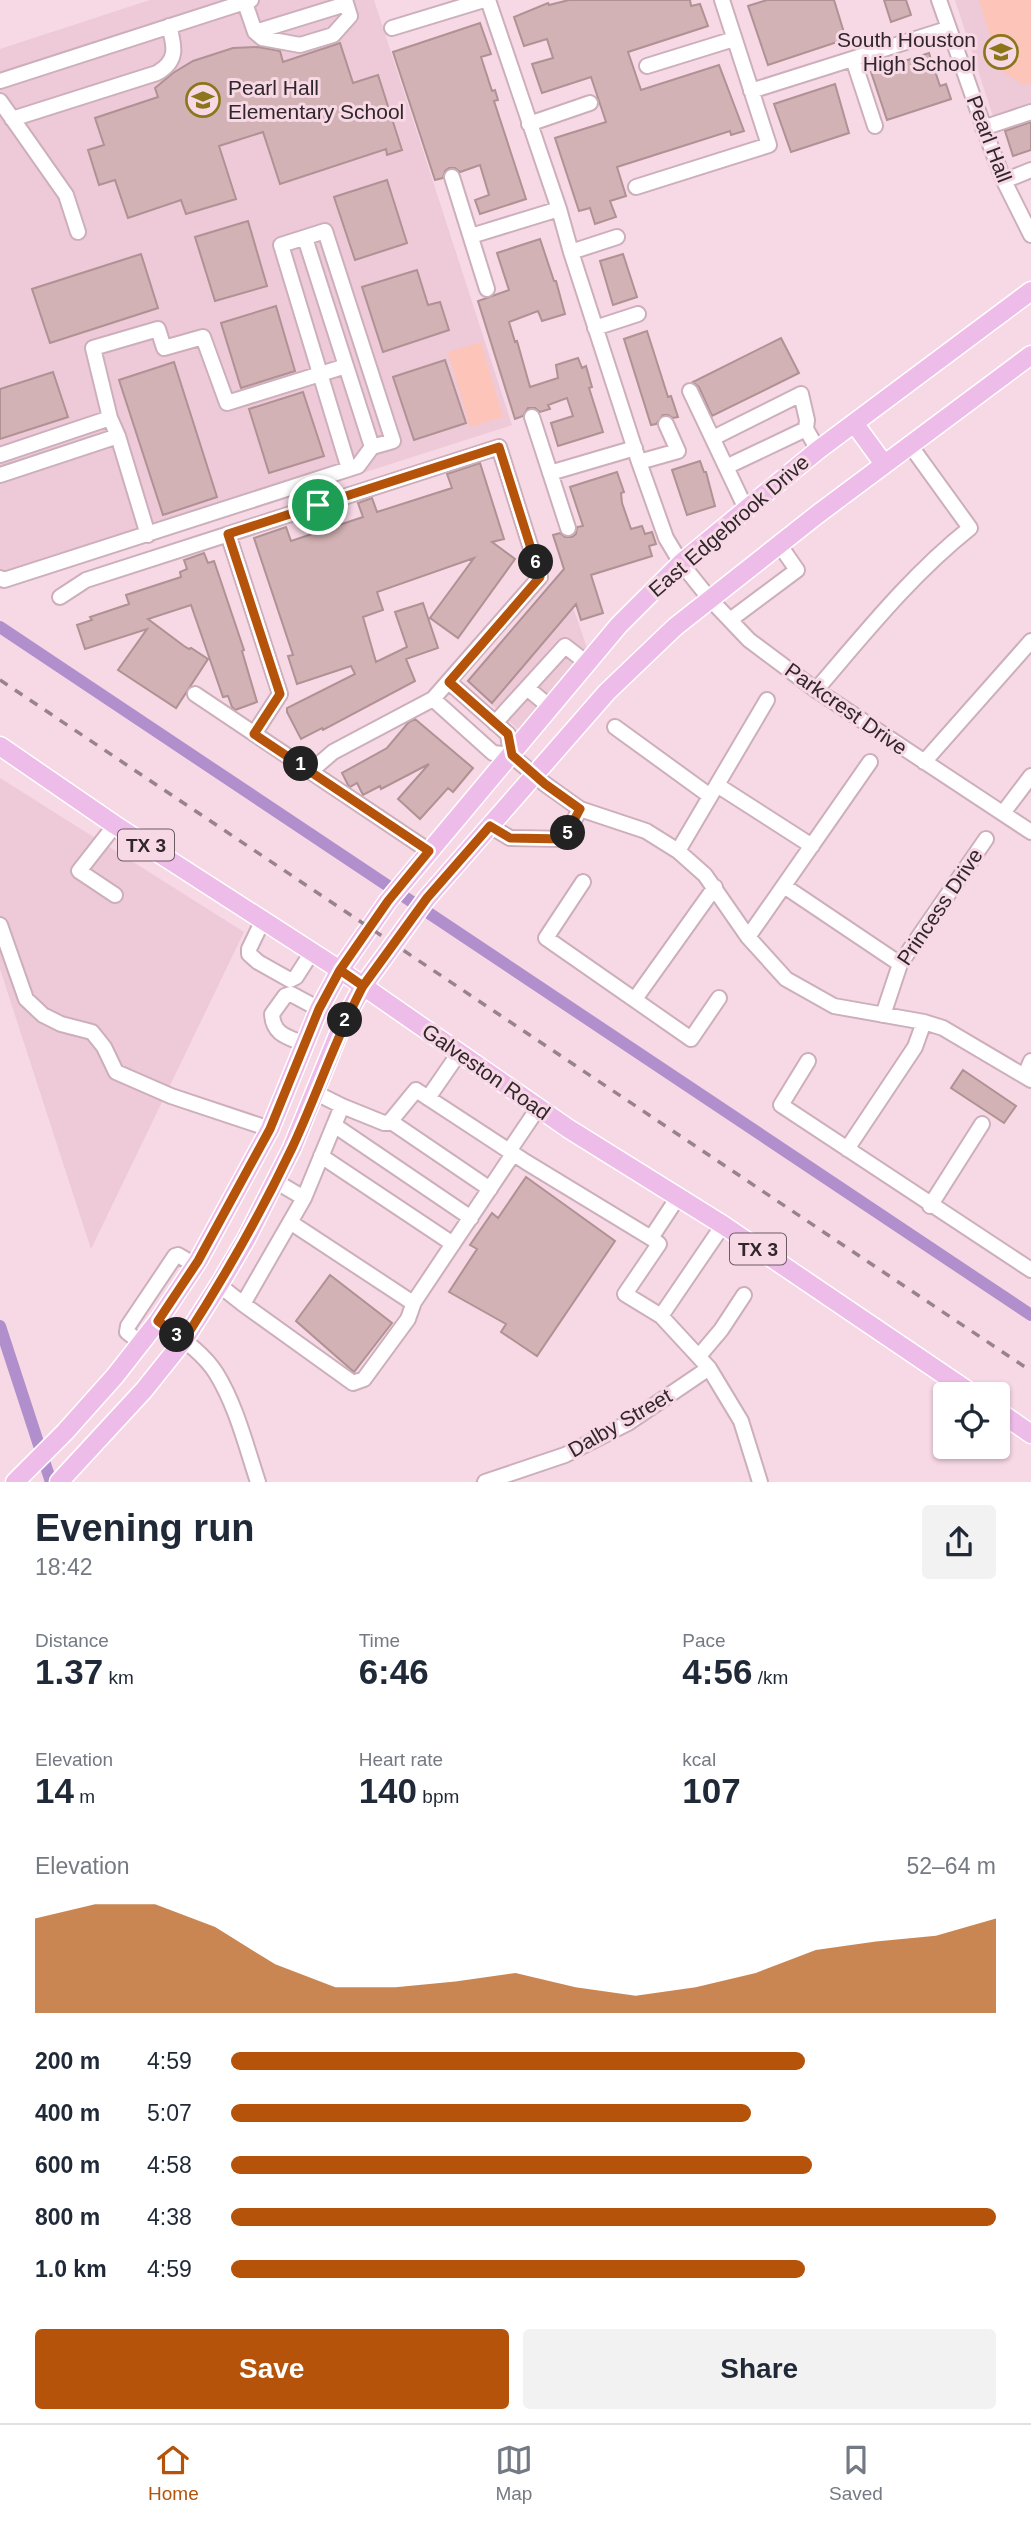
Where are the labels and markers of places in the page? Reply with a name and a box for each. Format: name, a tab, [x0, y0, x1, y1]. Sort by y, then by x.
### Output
place label: South Houston High School	[837, 28, 976, 75]
school or university icon: South Houston High School	[982, 33, 1020, 71]
place label: Pearl Hall Elementary School	[228, 76, 404, 123]
school or university icon: Pearl Hall Elementary School	[184, 81, 222, 119]
pin	[288, 475, 348, 535]
pin: 6	[518, 544, 554, 580]
pin: 1	[284, 746, 318, 782]
pin: 5	[550, 816, 586, 850]
pin: 2	[328, 1002, 362, 1038]
pin: 3	[160, 1318, 194, 1352]

